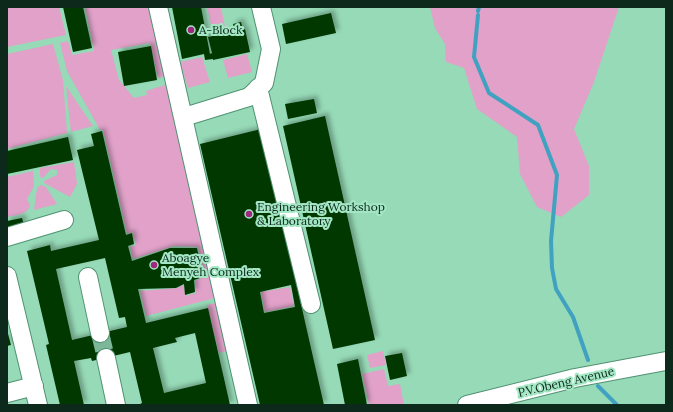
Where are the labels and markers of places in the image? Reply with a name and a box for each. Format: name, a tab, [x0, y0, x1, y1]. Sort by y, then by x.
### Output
place label: A-Block	[198, 22, 243, 37]
marker: A-Block	[186, 25, 196, 35]
place label: Engineering Workshop & Laboratory	[257, 199, 385, 228]
marker: Engineering Workshop & Laboratory	[244, 209, 254, 219]
place label: Aboagye Menyeh Complex	[161, 250, 260, 279]
marker: Aboagye Menyeh Complex	[149, 260, 159, 270]

